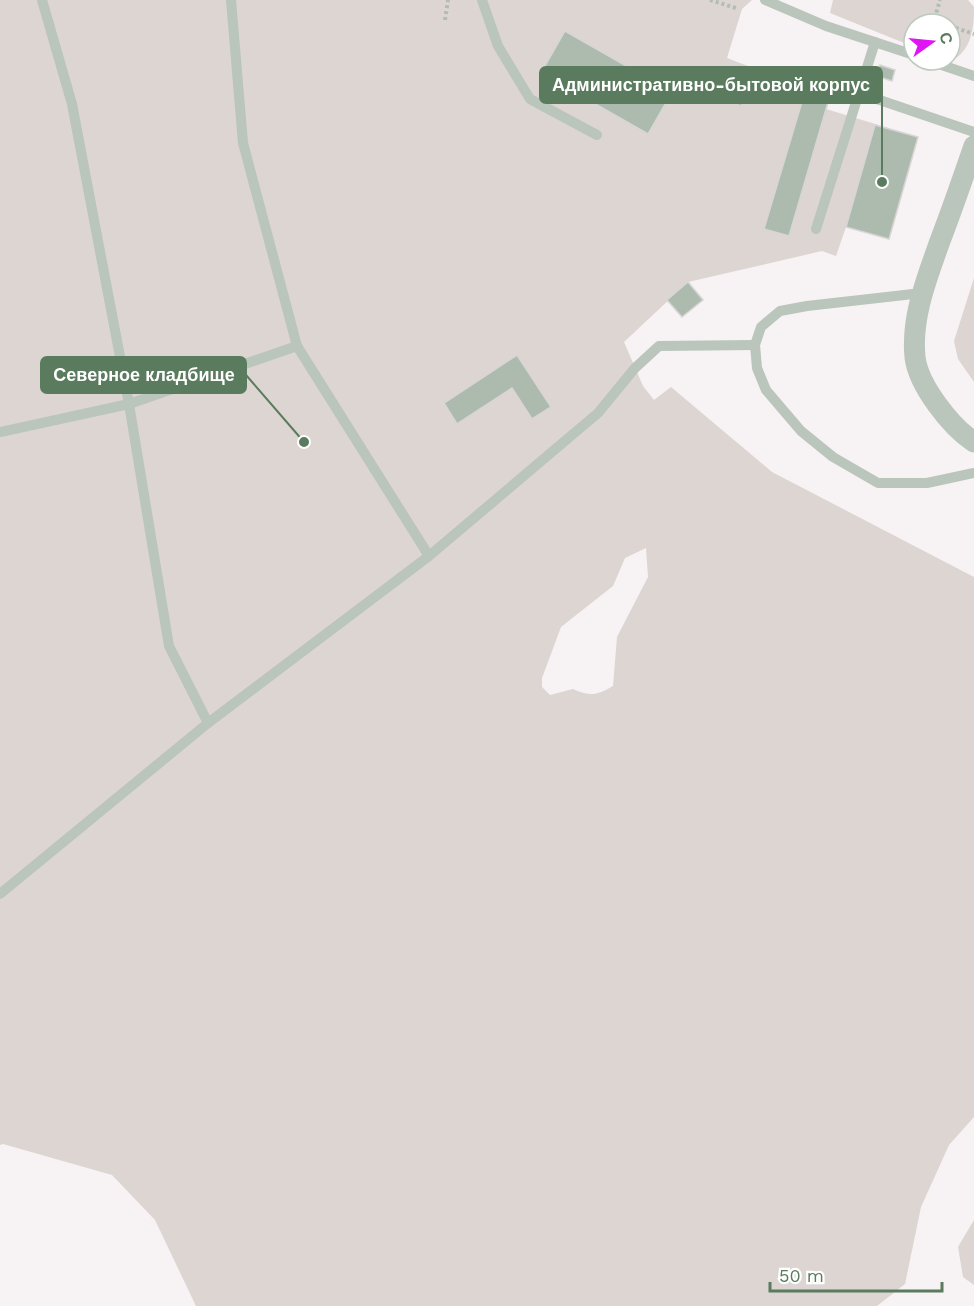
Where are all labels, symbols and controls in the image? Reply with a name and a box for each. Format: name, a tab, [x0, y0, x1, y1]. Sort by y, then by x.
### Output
north arrow	[902, 12, 962, 72]
text: С	[935, 30, 957, 47]
callout: Административно-бытовой корпус	[540, 67, 882, 103]
text: Административно-бытовой корпус	[552, 74, 870, 95]
callout: Северное кладбище	[41, 357, 246, 393]
text: Северное кладбище	[53, 364, 235, 385]
scale bar	[770, 1255, 942, 1293]
text: 50 m	[779, 1265, 824, 1286]

